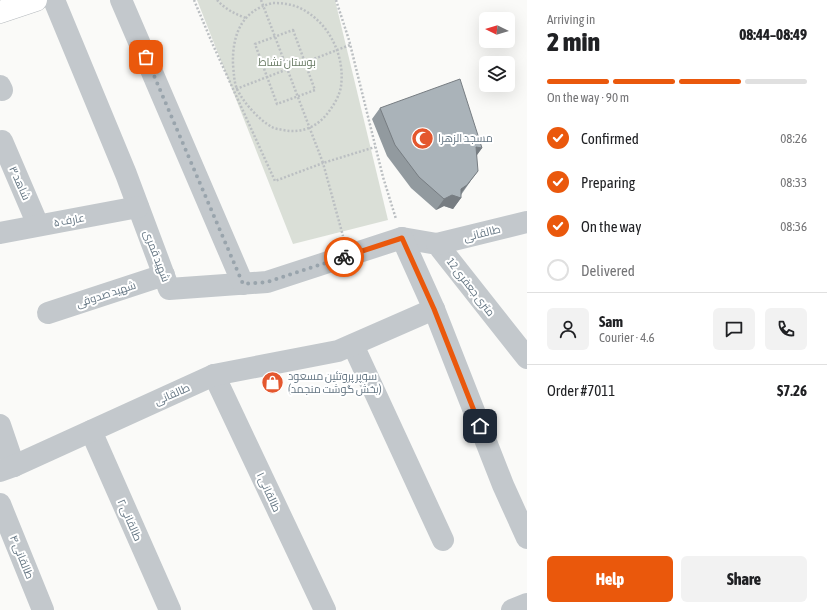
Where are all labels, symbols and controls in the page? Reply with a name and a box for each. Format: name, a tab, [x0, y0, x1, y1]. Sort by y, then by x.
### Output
north arrow	[479, 12, 515, 48]
map controls	[479, 12, 515, 92]
text: Arriving in	[547, 12, 595, 27]
text: 08:44–08:49	[739, 26, 807, 43]
text: 2 min	[547, 27, 600, 57]
pin	[129, 40, 163, 74]
icon: bag	[135, 46, 157, 68]
park label: بوستان نشاط	[258, 56, 316, 69]
button: layers	[479, 56, 515, 92]
text: On the way · 90 m	[547, 90, 629, 105]
mosque icon: مسجد الزهرا	[410, 125, 436, 151]
icon: check	[547, 127, 569, 149]
text: Confirmed	[581, 130, 639, 147]
text: 08:26	[780, 131, 807, 146]
place label: مسجد الزهرا	[438, 132, 493, 145]
street label: شاهد ۳	[7, 164, 33, 202]
icon: check	[547, 171, 569, 193]
text: Preparing	[581, 174, 635, 191]
text: 08:33	[780, 175, 807, 190]
street label: عارف ۵	[52, 211, 86, 230]
icon: check	[547, 215, 569, 237]
text: On the way	[581, 218, 642, 235]
text: 08:36	[780, 219, 807, 234]
street label: طالقانی	[462, 223, 502, 244]
street label: شهید قمری	[141, 229, 172, 284]
courier	[324, 237, 364, 277]
icon: bike	[333, 246, 355, 268]
street label: 12 متری جعفری	[444, 256, 497, 319]
text: Delivered	[581, 262, 635, 279]
street label: شهید صدوقی	[75, 279, 138, 310]
button: person	[547, 308, 589, 350]
button: chat	[713, 308, 755, 350]
button: phone	[765, 308, 807, 350]
text: Sam	[599, 313, 623, 330]
text: Courier · 4.6	[599, 330, 655, 345]
shop icon: سوپر پروتئین مسعود (پخش گوشت منجمد)	[259, 369, 285, 395]
place label: سوپر پروتئین مسعود (پخش گوشت منجمد)	[288, 370, 382, 396]
street label: طالقانی	[152, 381, 192, 408]
text: Order #7011	[547, 382, 615, 399]
text: $7.26	[777, 382, 807, 399]
pin	[463, 409, 497, 443]
icon: home	[469, 415, 491, 437]
street label: طالقانی ۱	[254, 470, 283, 514]
street label: طالقانی ۲	[115, 497, 145, 543]
street label: طالقانی ۴	[7, 533, 36, 581]
button: Help	[547, 556, 673, 602]
button: Share	[681, 556, 807, 602]

